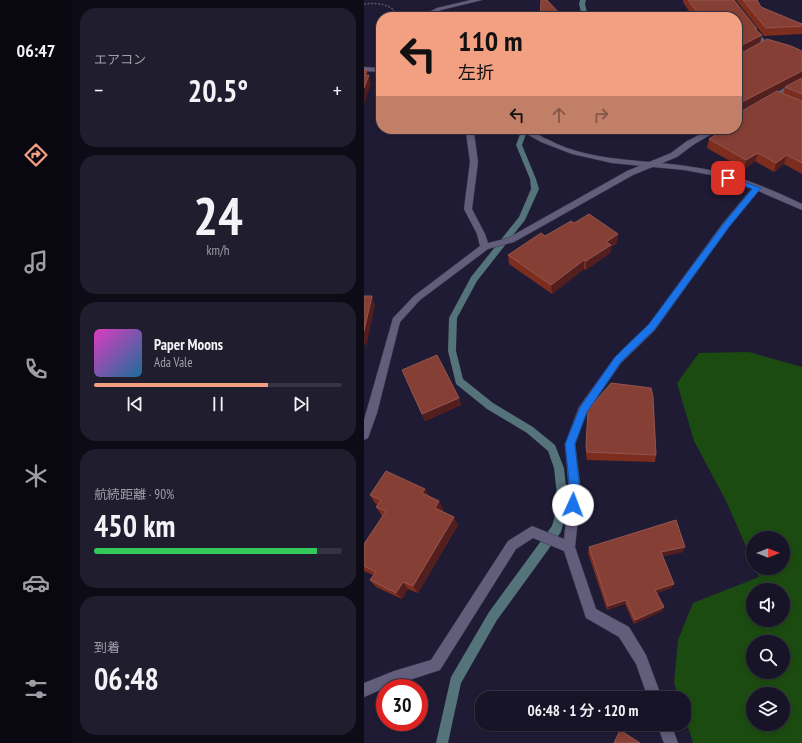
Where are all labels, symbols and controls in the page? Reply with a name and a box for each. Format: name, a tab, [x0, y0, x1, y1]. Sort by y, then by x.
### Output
text: 110 m	[458, 22, 522, 59]
icon: left	[392, 28, 444, 80]
text: 06:47	[17, 39, 55, 62]
text: エアコン	[94, 51, 146, 68]
text: 左折	[458, 61, 494, 84]
text: 20.5°	[188, 71, 248, 110]
text: −	[94, 76, 103, 104]
text: +	[333, 76, 342, 104]
icon: left	[506, 104, 528, 126]
icon: ahead	[548, 104, 570, 126]
icon: right	[590, 104, 612, 126]
icon: directions	[22, 141, 50, 169]
pin	[711, 161, 745, 195]
icon: arrive	[717, 167, 739, 189]
text: 24	[193, 182, 243, 249]
text: km/h	[206, 242, 230, 259]
icon: music	[22, 248, 50, 276]
text: Paper Moons	[154, 335, 223, 354]
text: Ada Vale	[154, 354, 193, 371]
icon: phone	[22, 355, 50, 383]
icon: previous	[124, 393, 146, 415]
icon: pause	[207, 393, 229, 415]
icon: next	[290, 393, 312, 415]
icon: climate	[22, 462, 50, 490]
position arrow	[552, 484, 594, 526]
text: 航続距離 · 90%	[94, 486, 174, 503]
text: 450 km	[94, 506, 175, 545]
north arrow	[746, 531, 790, 575]
map controls	[746, 531, 790, 731]
icon: car	[22, 569, 50, 597]
button: sound	[746, 583, 790, 627]
button: search	[746, 635, 790, 679]
text: 到着	[94, 639, 120, 656]
text: 06:48	[94, 659, 159, 698]
icon: filters	[22, 675, 50, 703]
speed limit sign: 30	[376, 679, 428, 731]
button: layers	[746, 687, 790, 731]
text: 06:48 · 1 分 · 120 m	[528, 701, 638, 720]

